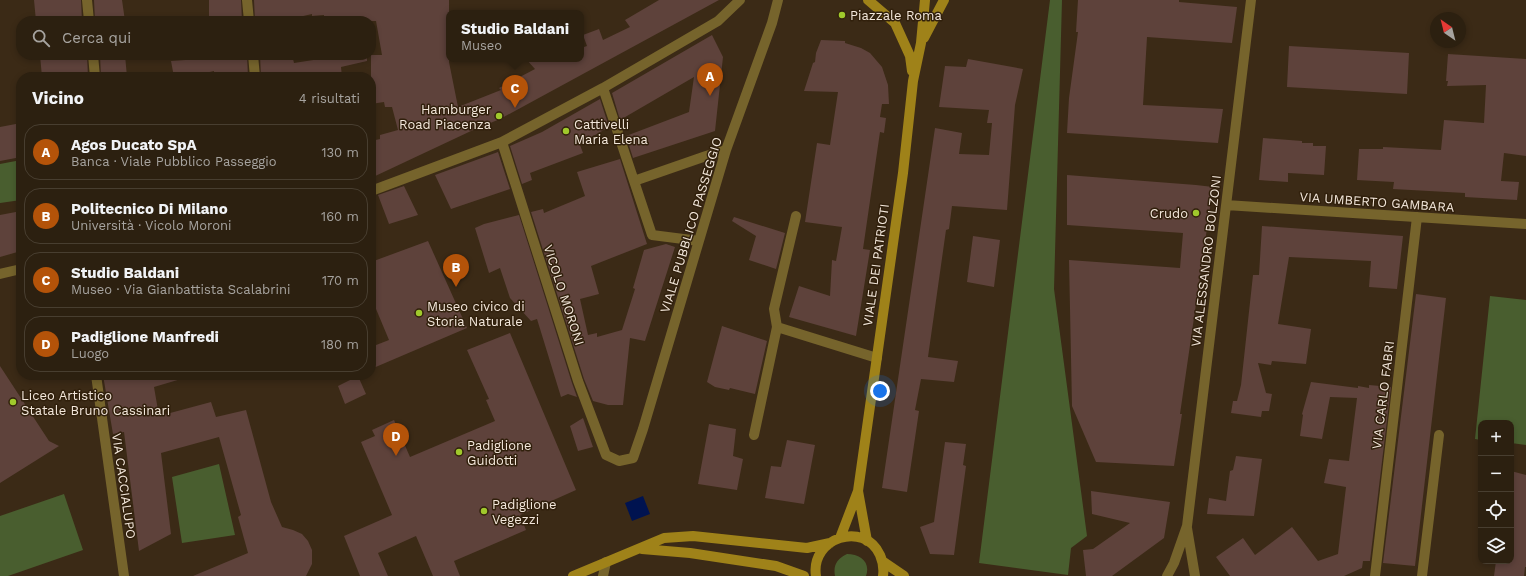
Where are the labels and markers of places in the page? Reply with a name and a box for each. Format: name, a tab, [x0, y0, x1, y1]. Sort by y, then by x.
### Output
place label: Piazzale Roma	[850, 8, 943, 23]
marker: Piazzale Roma	[837, 10, 847, 20]
pin: A	[697, 63, 723, 96]
pin: C	[502, 75, 528, 108]
place label: Hamburger Road Piacenza	[399, 102, 492, 132]
marker: Hamburger Road Piacenza	[494, 111, 504, 121]
place label: Cattivelli Maria Elena	[574, 117, 648, 147]
marker: Cattivelli Maria Elena	[561, 126, 571, 136]
place label: Crudo	[1150, 206, 1188, 221]
marker: Crudo	[1191, 208, 1201, 218]
pin: B	[443, 254, 469, 287]
place label: Museo civico di Storia Naturale	[427, 299, 525, 329]
marker: Museo civico di Storia Naturale	[414, 308, 424, 318]
place label: Liceo Artistico Statale Bruno Cassinari	[21, 388, 170, 418]
marker: Liceo Artistico Statale Bruno Cassinari	[8, 397, 18, 407]
pin: D	[383, 423, 409, 456]
place label: Padiglione Guidotti	[467, 438, 532, 468]
marker: Padiglione Guidotti	[454, 447, 464, 457]
place label: Padiglione Vegezzi	[492, 497, 557, 527]
marker: Padiglione Vegezzi	[479, 506, 489, 516]

